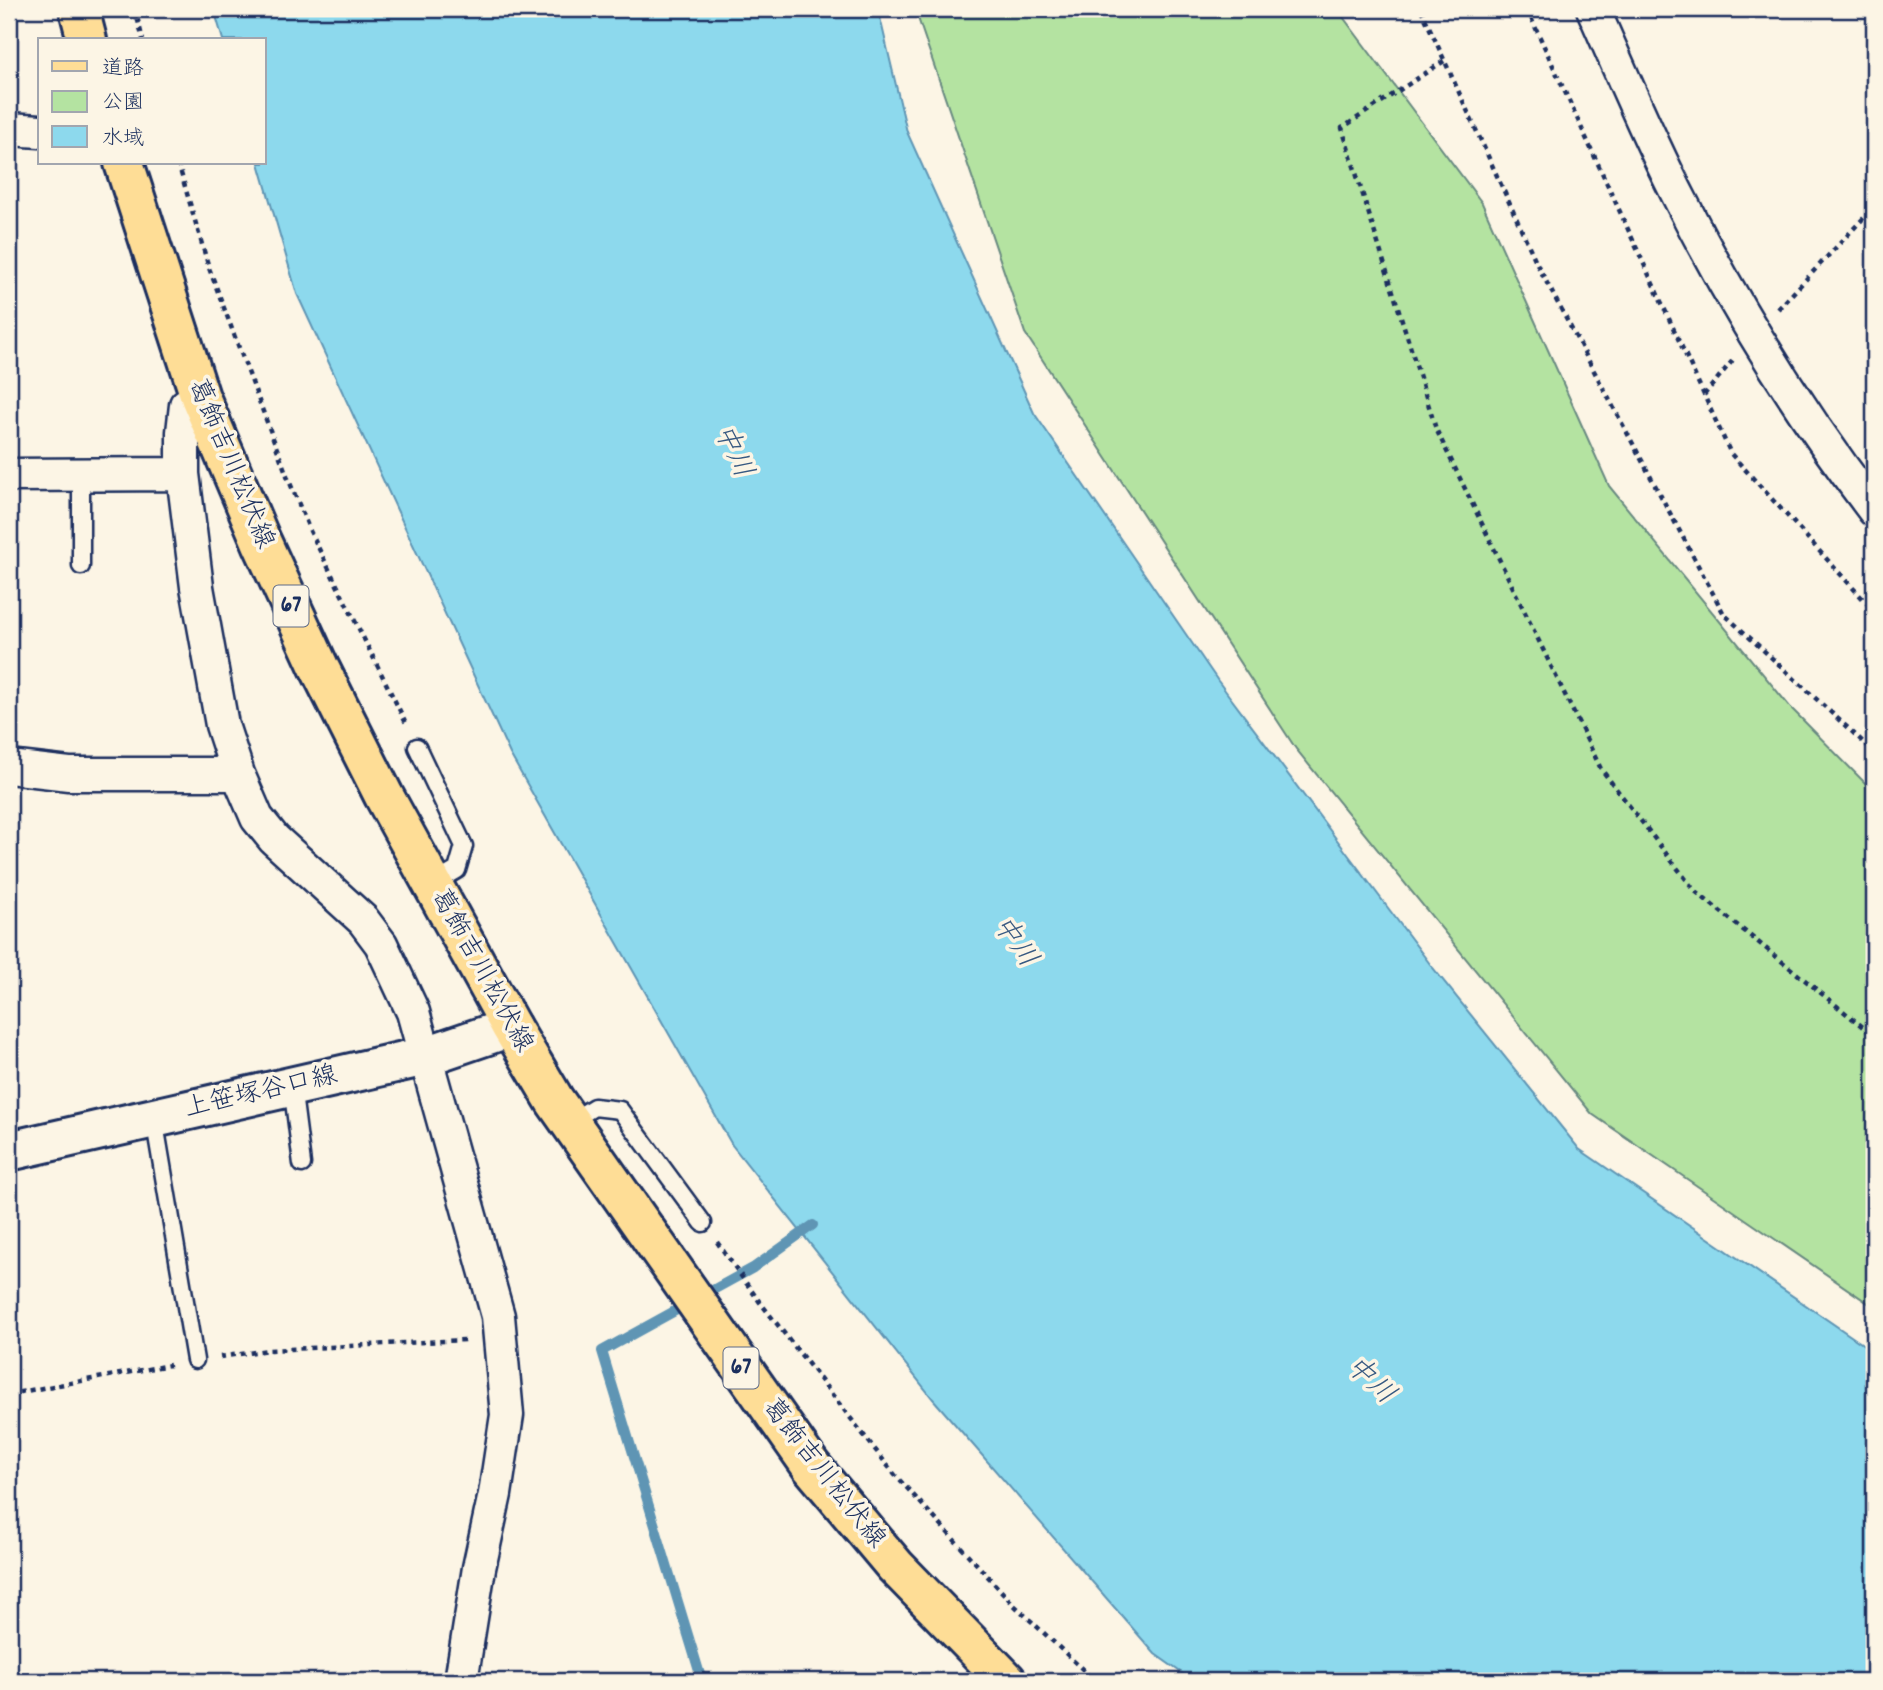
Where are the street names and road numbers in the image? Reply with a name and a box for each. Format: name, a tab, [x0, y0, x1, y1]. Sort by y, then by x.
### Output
street label: 葛飾吉川松伏線	[177, 373, 283, 555]
road number: 67	[274, 586, 308, 626]
street label: 葛飾吉川松伏線	[421, 882, 541, 1060]
street label: 上笹塚谷口線	[181, 1057, 341, 1129]
road number: 67	[724, 1348, 758, 1388]
street label: 葛飾吉川松伏線	[752, 1391, 894, 1557]

